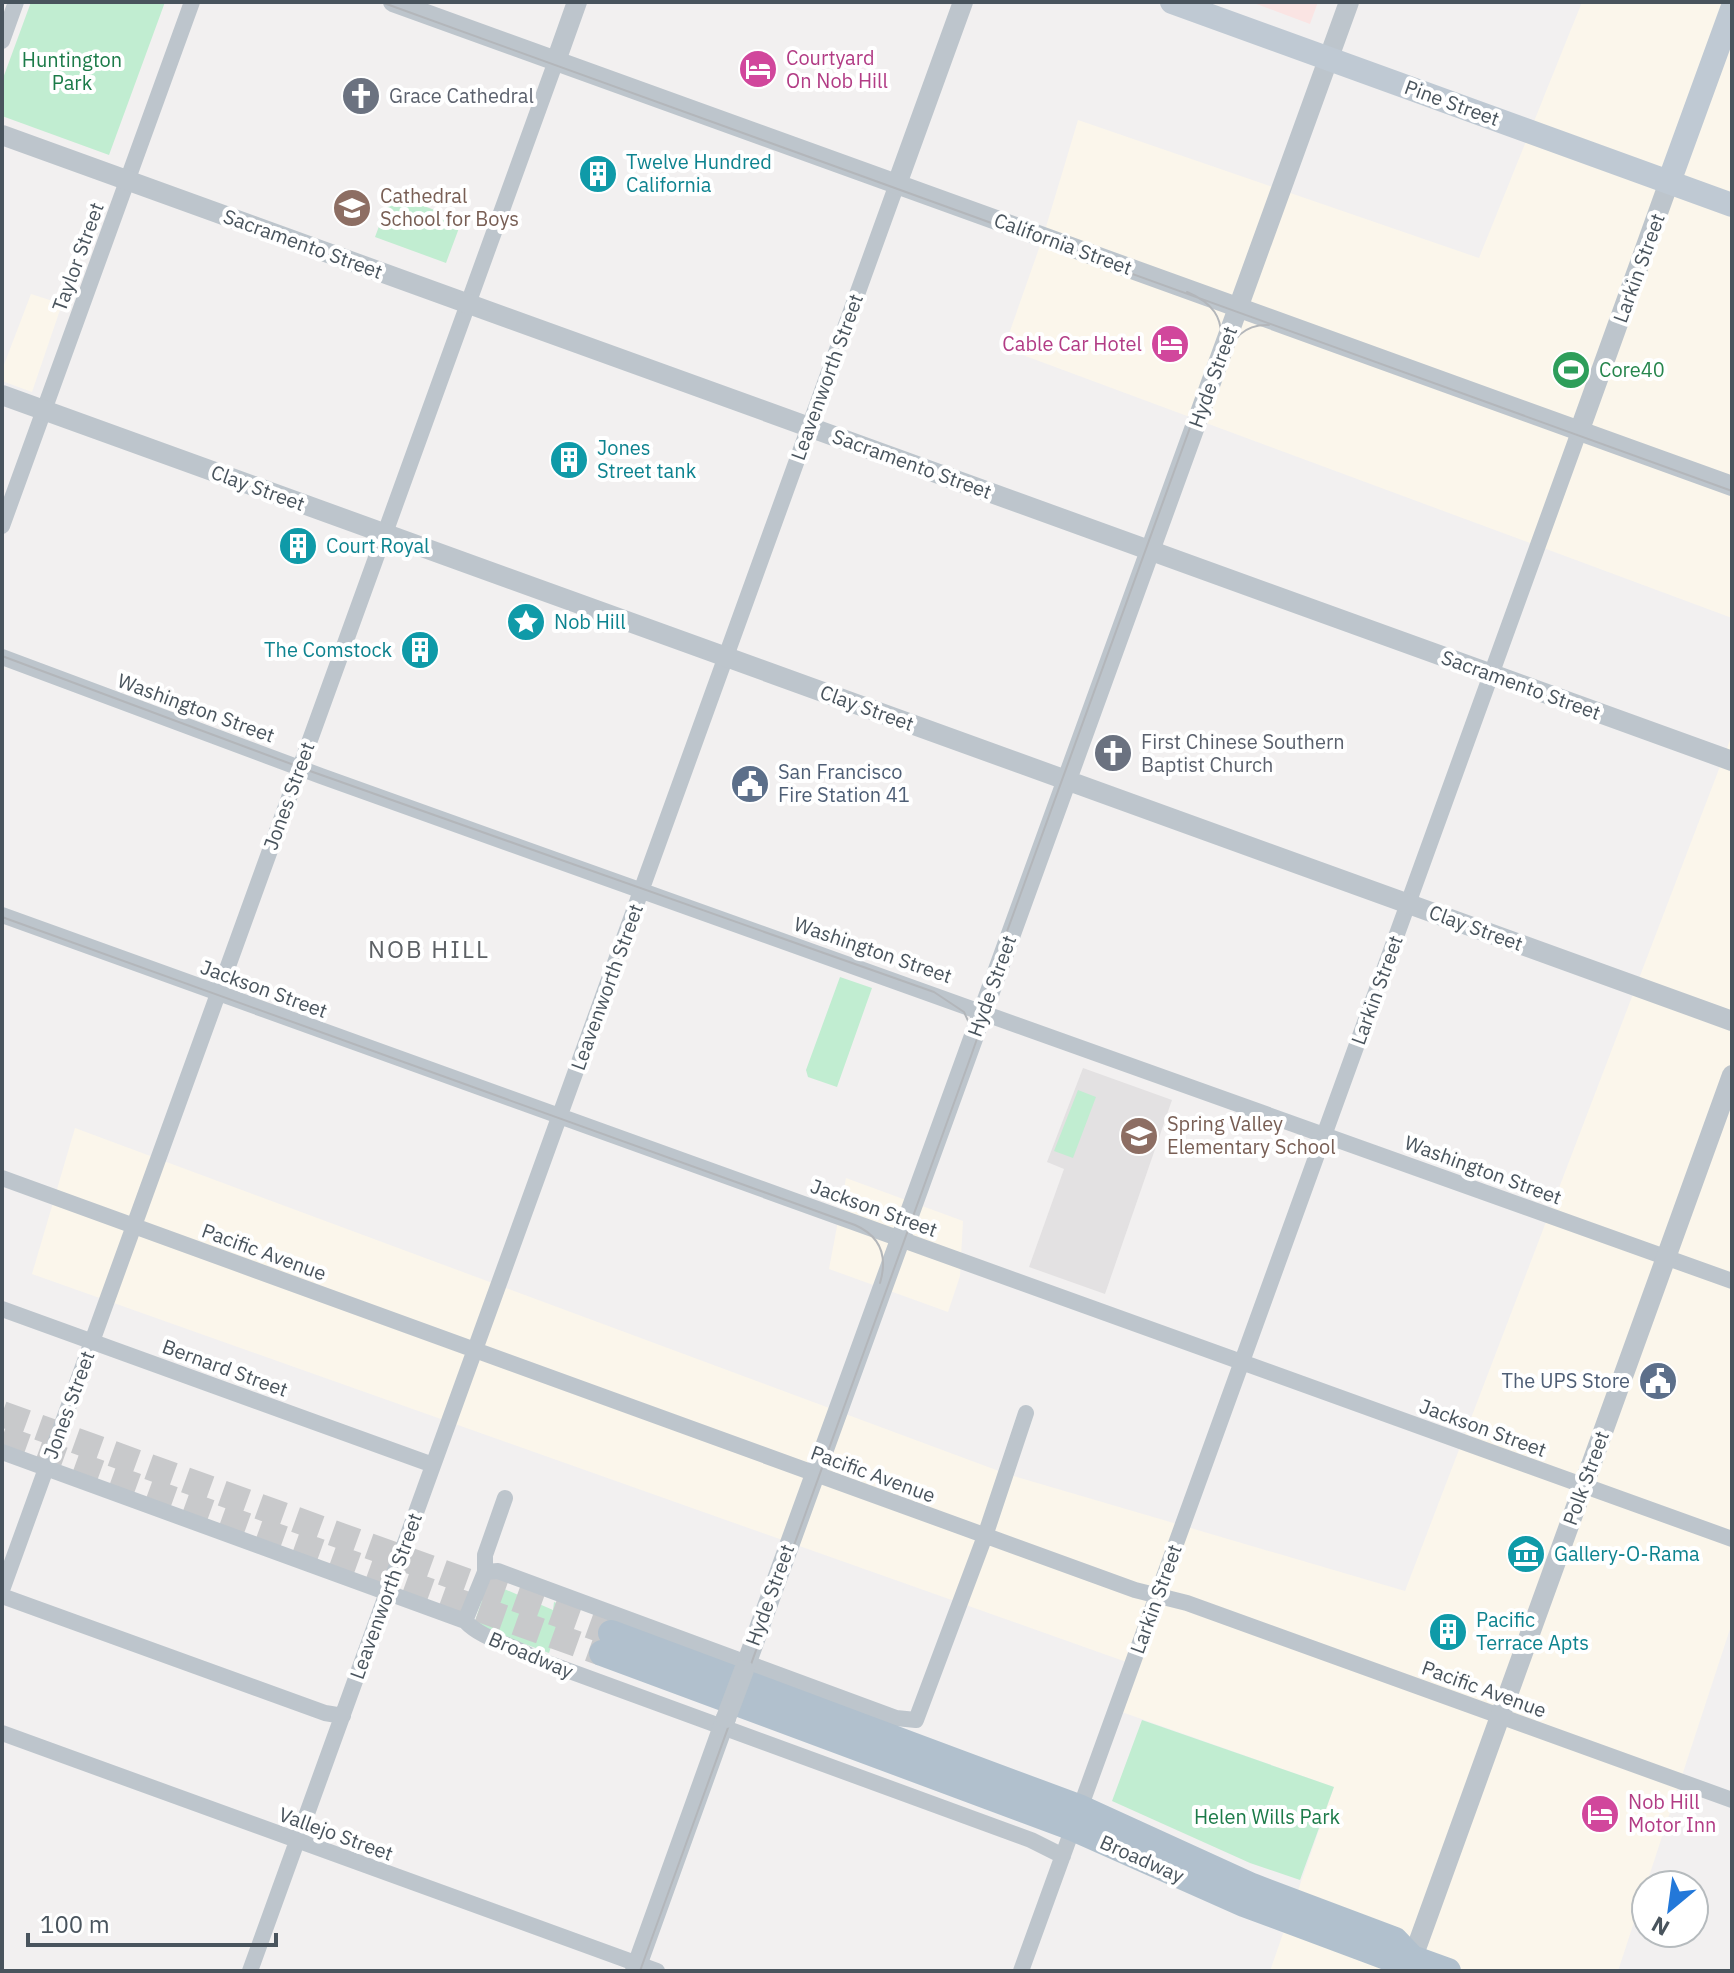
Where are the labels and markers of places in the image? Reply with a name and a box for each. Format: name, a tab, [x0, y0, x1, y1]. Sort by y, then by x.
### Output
place label: Courtyard On Nob Hill	[786, 44, 888, 94]
hotel icon: Courtyard On Nob Hill	[737, 48, 779, 90]
church icon: Grace Cathedral	[340, 75, 382, 117]
place label: Grace Cathedral	[389, 82, 534, 109]
place label: Twelve Hundred California	[626, 148, 772, 198]
building icon: Twelve Hundred California	[577, 153, 619, 195]
place label: Cathedral School for Boys	[380, 182, 519, 232]
school or university icon: Cathedral School for Boys	[331, 187, 373, 229]
hotel icon: Cable Car Hotel	[1149, 323, 1191, 365]
place label: Cable Car Hotel	[1002, 330, 1142, 357]
sports icon: Core40	[1550, 349, 1592, 391]
place label: Core40	[1599, 356, 1665, 383]
place label: Jones Street tank	[597, 434, 697, 484]
building icon: Jones Street tank	[548, 439, 590, 481]
building icon: Court Royal	[277, 525, 319, 567]
place label: Court Royal	[326, 532, 430, 559]
place icon: Nob Hill	[505, 601, 547, 643]
place label: Nob Hill	[554, 608, 626, 635]
building icon: The Comstock	[399, 629, 441, 671]
place label: The Comstock	[264, 636, 392, 663]
place label: First Chinese Southern Baptist Church	[1141, 728, 1345, 778]
church icon: First Chinese Southern Baptist Church	[1092, 732, 1134, 774]
place label: San Francisco Fire Station 41	[778, 758, 910, 808]
public building icon: San Francisco Fire Station 41	[729, 763, 771, 805]
place label: Spring Valley Elementary School	[1167, 1110, 1336, 1160]
school or university icon: Spring Valley Elementary School	[1118, 1115, 1160, 1157]
public building icon: The UPS Store	[1637, 1360, 1679, 1402]
place label: The UPS Store	[1502, 1367, 1630, 1394]
museum icon: Gallery-O-Rama	[1505, 1533, 1547, 1575]
place label: Gallery-O-Rama	[1554, 1540, 1700, 1567]
place label: Pacific Terrace Apts	[1476, 1606, 1589, 1656]
building icon: Pacific Terrace Apts	[1427, 1611, 1469, 1653]
place label: Nob Hill Motor Inn	[1628, 1788, 1716, 1838]
hotel icon: Nob Hill Motor Inn	[1579, 1793, 1621, 1835]

